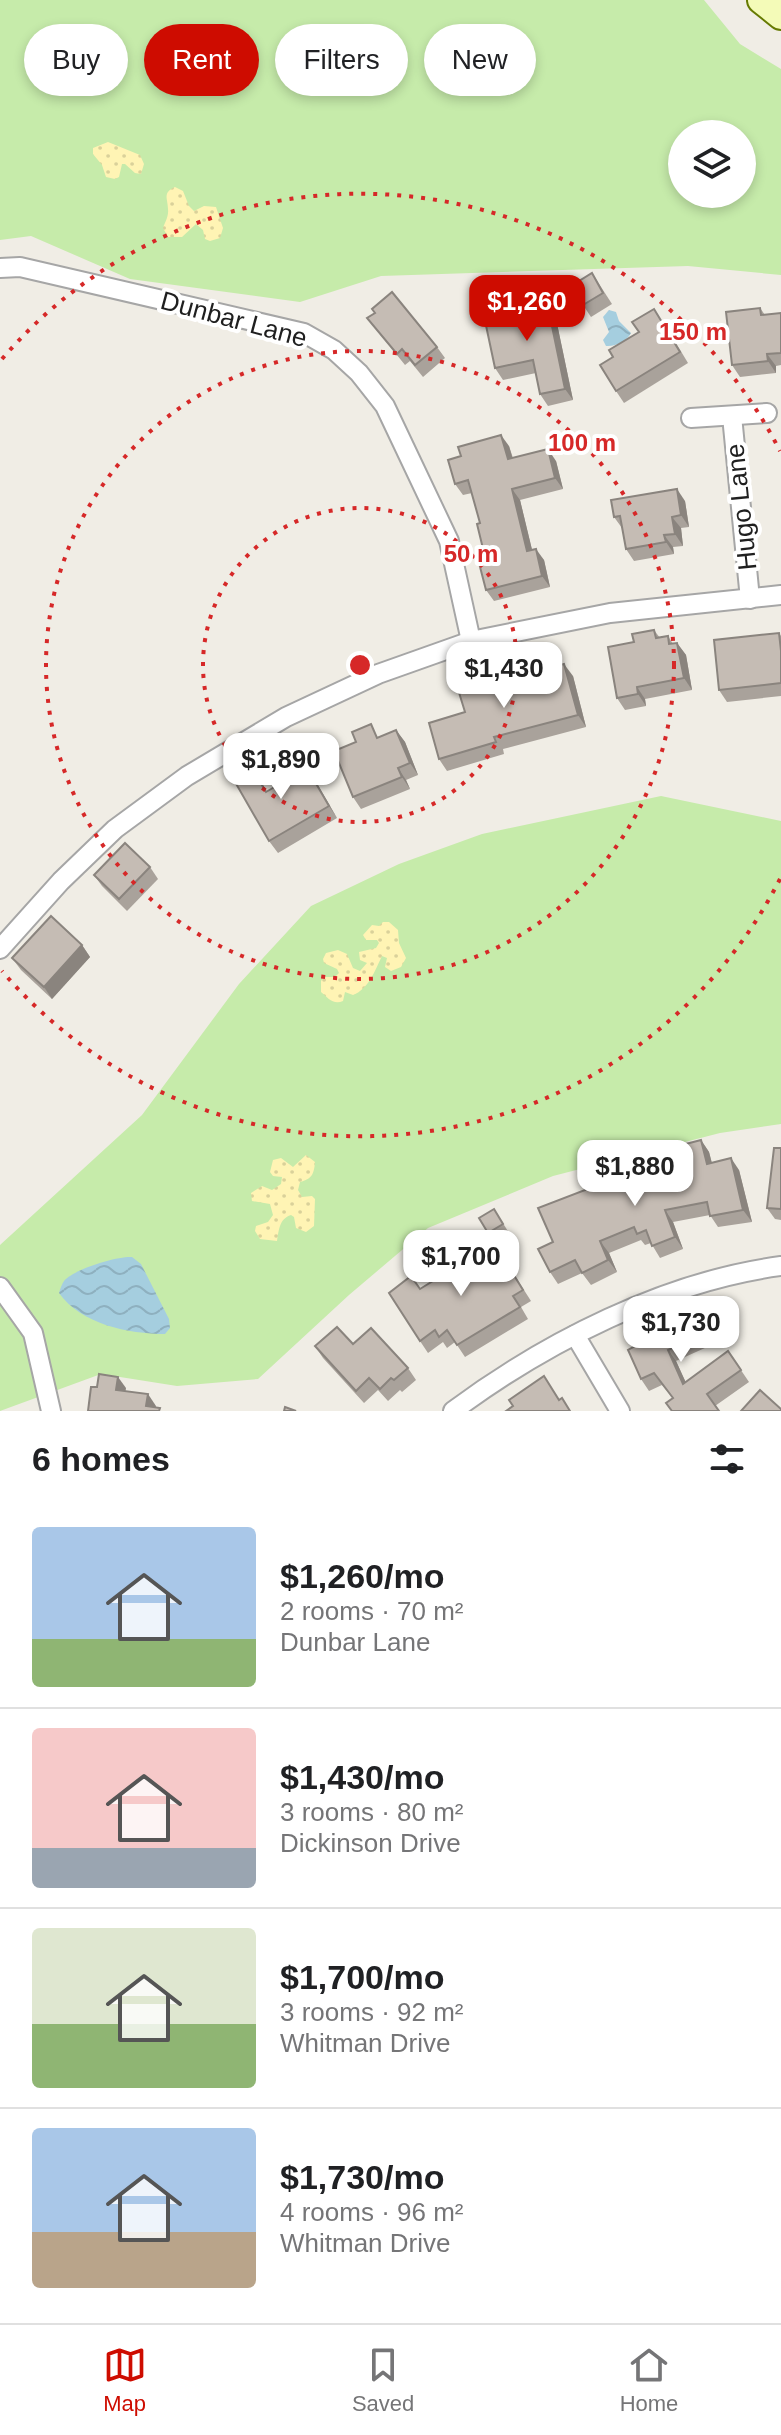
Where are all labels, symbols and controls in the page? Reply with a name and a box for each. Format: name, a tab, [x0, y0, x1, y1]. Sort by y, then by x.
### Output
chip: Buy	[24, 24, 128, 96]
chip: Rent	[144, 24, 259, 96]
chip: Filters	[275, 24, 408, 96]
chip: New	[424, 24, 536, 96]
map controls	[668, 120, 756, 208]
button: layers	[668, 120, 756, 208]
pin: $1,260	[462, 275, 592, 343]
street label: Dunbar Lane	[158, 285, 310, 353]
text: $1,260	[487, 286, 567, 316]
text: 150 m	[659, 318, 727, 345]
text: 100 m	[548, 429, 616, 456]
street label: Hugo Lane	[719, 442, 763, 572]
text: 50 m	[444, 540, 498, 567]
pin: $1,430	[439, 642, 569, 710]
centre of rings	[346, 651, 374, 679]
text: $1,430	[464, 653, 544, 683]
pin: $1,890	[216, 733, 346, 801]
text: $1,890	[241, 744, 321, 774]
pin: $1,880	[570, 1140, 700, 1208]
text: $1,880	[595, 1151, 675, 1181]
pin: $1,700	[396, 1230, 526, 1298]
text: $1,700	[421, 1241, 501, 1271]
pin: $1,730	[616, 1296, 746, 1364]
text: $1,730	[641, 1307, 721, 1337]
icon: filters	[705, 1437, 749, 1481]
text: 6 homes	[32, 1440, 170, 1478]
text: $1,260/mo	[280, 1557, 444, 1595]
icon: home	[96, 1559, 192, 1655]
text: 2 rooms · 70 m²	[280, 1596, 464, 1626]
text: Dunbar Lane	[280, 1627, 430, 1657]
text: $1,430/mo	[280, 1758, 444, 1796]
icon: home	[96, 1760, 192, 1856]
text: 3 rooms · 80 m²	[280, 1797, 464, 1827]
text: Dickinson Drive	[280, 1828, 461, 1858]
text: $1,700/mo	[280, 1958, 444, 1996]
icon: home	[96, 1960, 192, 2056]
text: 3 rooms · 92 m²	[280, 1997, 464, 2027]
text: Whitman Drive	[280, 2028, 450, 2058]
text: $1,730/mo	[280, 2158, 444, 2196]
icon: home	[96, 2160, 192, 2256]
text: 4 rooms · 96 m²	[280, 2197, 464, 2227]
text: Whitman Drive	[280, 2228, 450, 2258]
tab: Map	[103, 2343, 147, 2417]
tab: Saved	[352, 2343, 414, 2417]
tab: Home	[620, 2343, 678, 2417]

